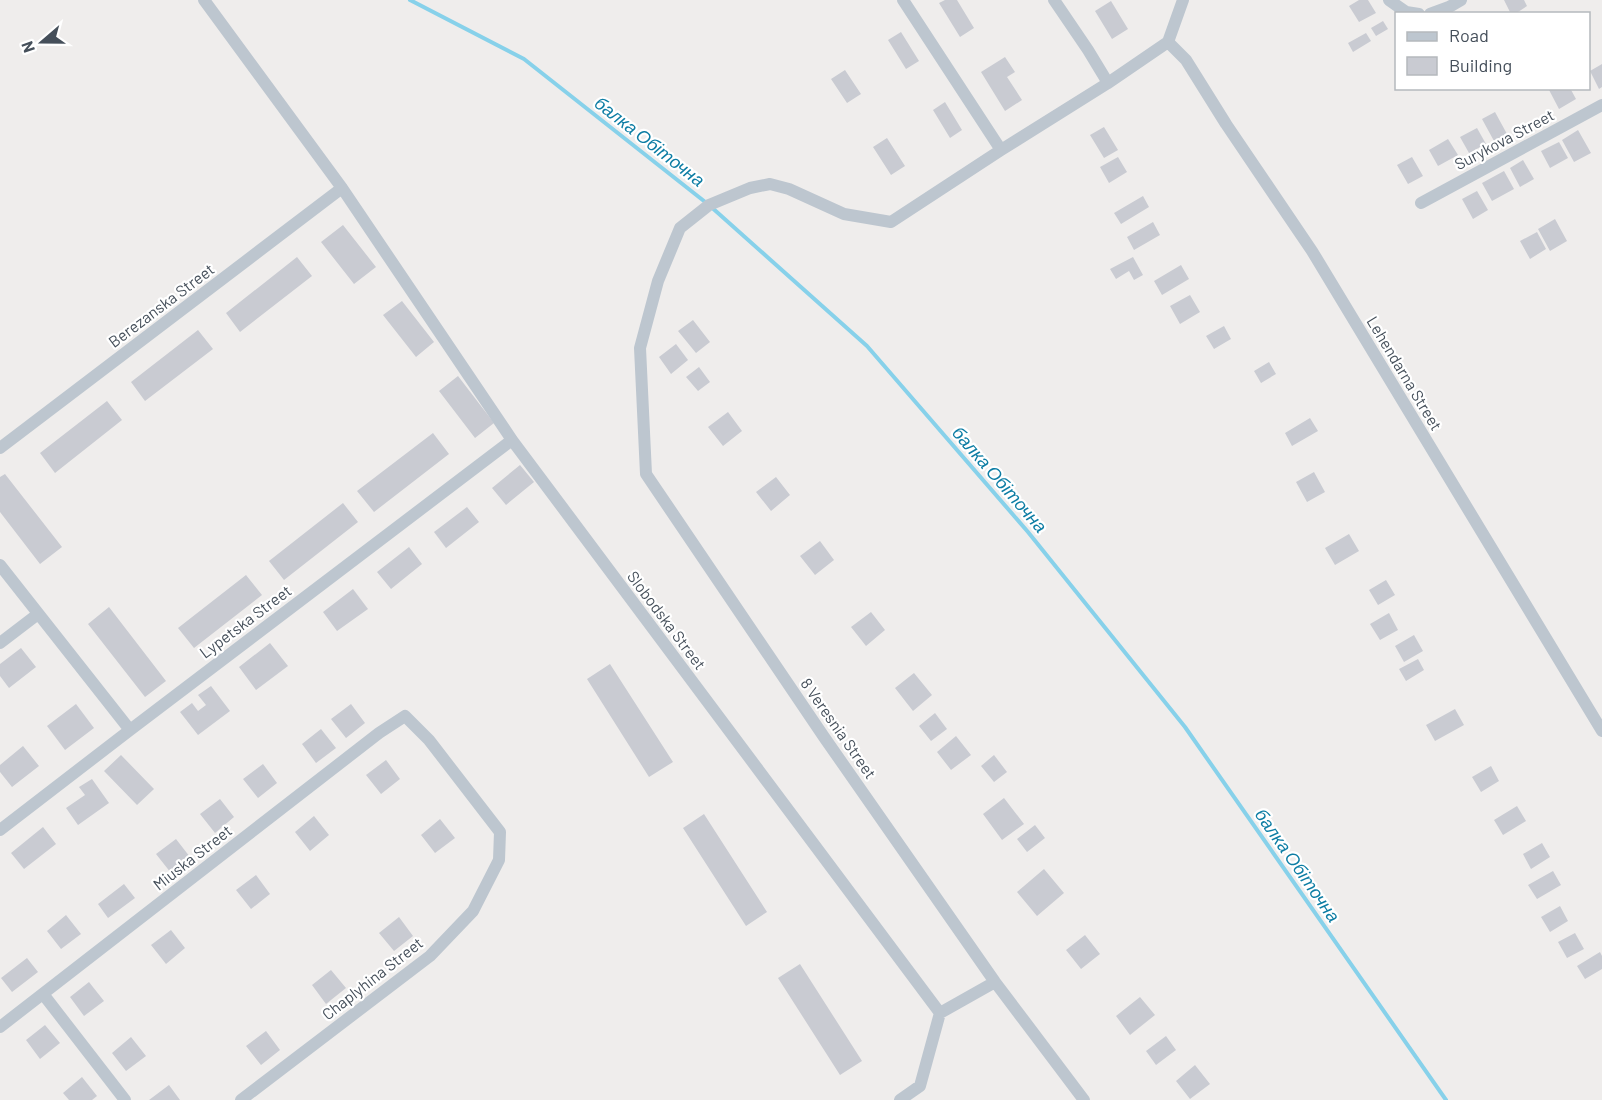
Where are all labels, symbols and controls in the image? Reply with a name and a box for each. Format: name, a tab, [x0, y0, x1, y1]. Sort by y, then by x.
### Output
north arrow	[12, 12, 72, 72]
legend	[1395, 12, 1590, 90]
text: Road	[1449, 24, 1489, 46]
text: N	[17, 39, 38, 56]
text: Building	[1449, 54, 1512, 76]
water label: балка Обіточна	[591, 91, 709, 191]
street label: Surykova Street	[1451, 105, 1557, 173]
street label: Berezanska Street	[104, 259, 218, 351]
street label: Lehendarna Street	[1363, 313, 1447, 433]
water label: балка Обіточна	[948, 421, 1052, 537]
street label: Slobodska Street	[624, 567, 710, 673]
street label: Lypetska Street	[195, 580, 295, 662]
street label: 8 Veresnia Street	[797, 674, 881, 782]
water label: балка Обіточна	[1251, 804, 1345, 926]
street label: Miuska Street	[149, 820, 235, 894]
street label: Chaplyhina Street	[318, 933, 426, 1023]

